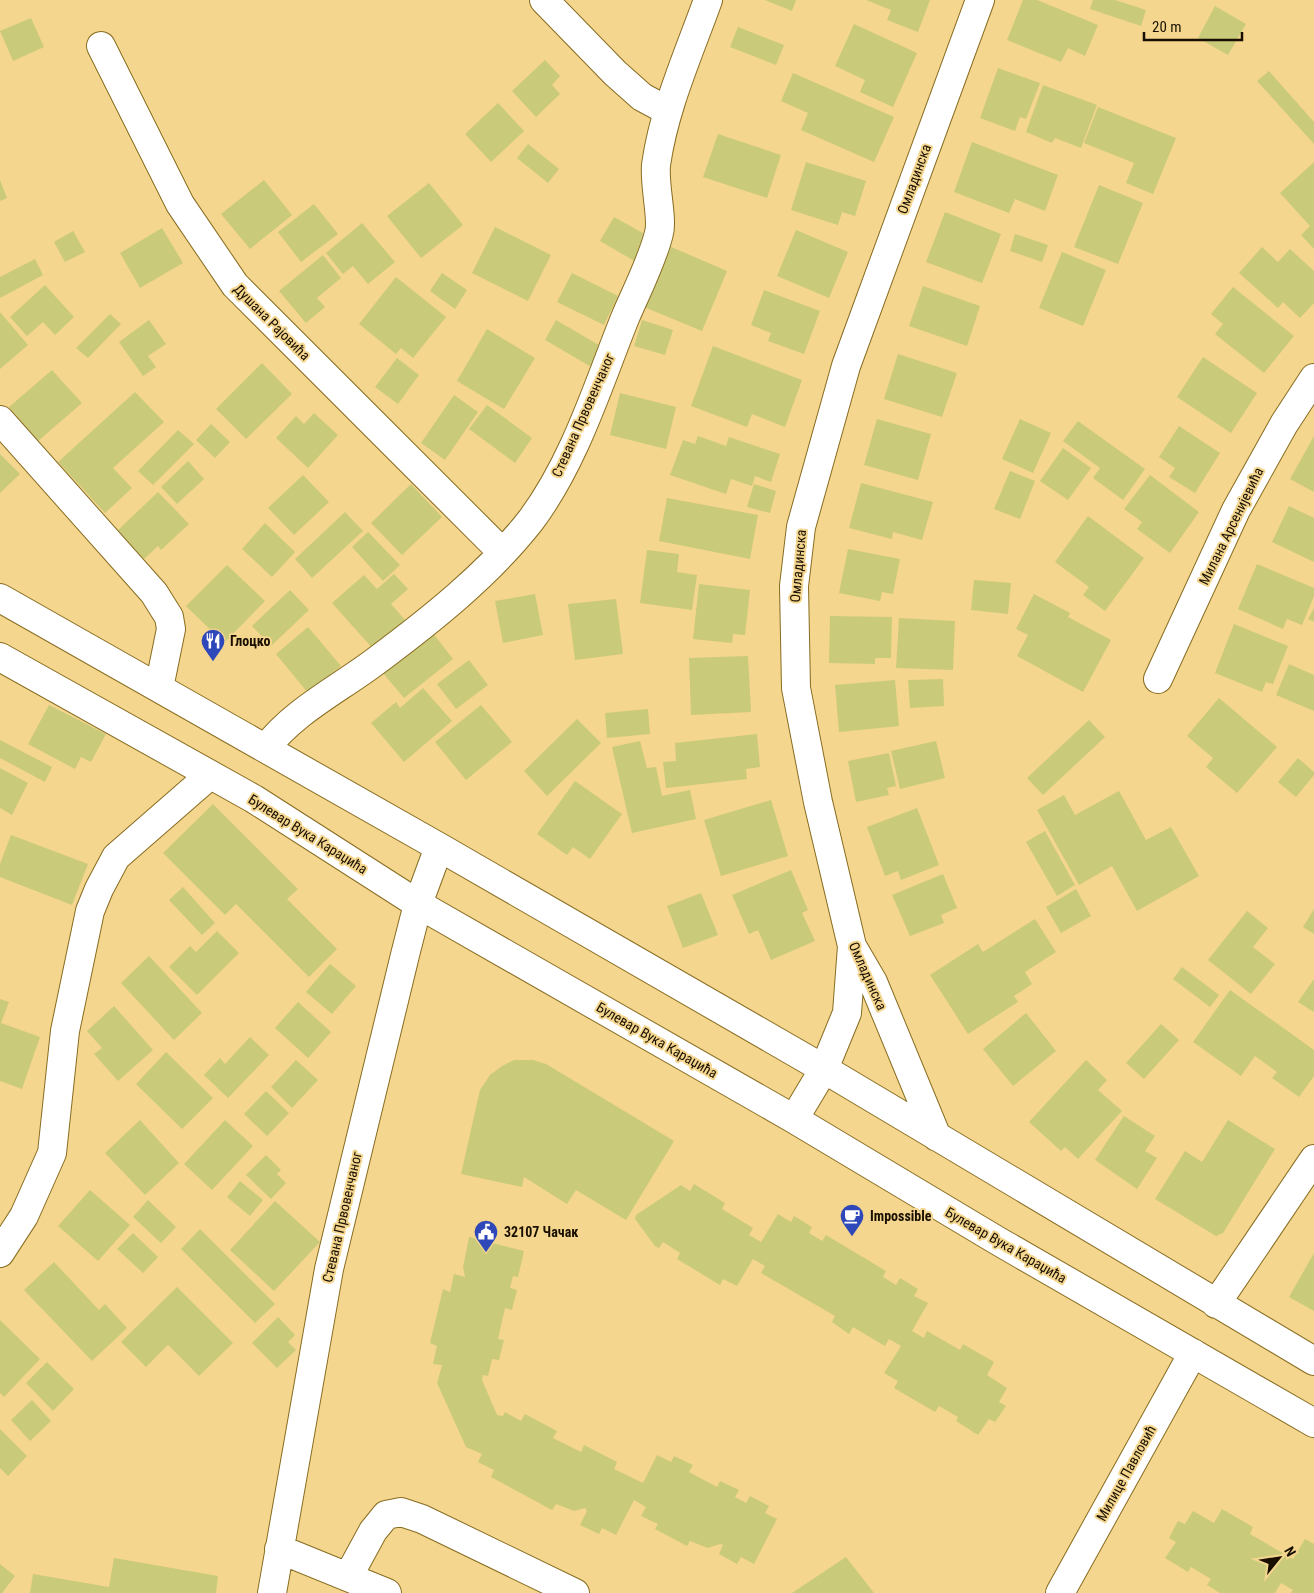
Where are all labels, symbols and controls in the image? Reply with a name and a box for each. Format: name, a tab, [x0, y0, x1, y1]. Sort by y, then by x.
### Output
scale bar	[1144, 10, 1242, 42]
text: 20 m	[1152, 18, 1182, 36]
street label: Омладинска	[894, 142, 934, 216]
street label: Душана Рајовића	[231, 281, 313, 363]
street label: Стевана Првовенчаног	[548, 351, 618, 479]
street label: Милана Арсенијевића	[1196, 465, 1266, 587]
street label: Омладинска	[787, 529, 809, 603]
restaurant icon: Глоцко	[200, 628, 226, 662]
place label: Глоцко	[230, 633, 270, 649]
street label: Булевар Вука Караџића	[246, 791, 370, 877]
street label: Омладинска	[846, 939, 890, 1013]
street label: Булевар Вука Караџића	[594, 999, 720, 1081]
street label: Стевана Првовенчаног	[319, 1150, 365, 1284]
cafe icon: Impossible	[839, 1203, 865, 1237]
street label: Булевар Вука Караџића	[943, 1204, 1069, 1286]
place label: Impossible	[870, 1208, 932, 1224]
public building icon: 32107 Чачак	[473, 1219, 499, 1253]
place label: 32107 Чачак	[504, 1224, 578, 1240]
street label: Милице Павловић	[1093, 1422, 1159, 1524]
north arrow	[1254, 1533, 1304, 1583]
text: N	[1281, 1544, 1299, 1559]

